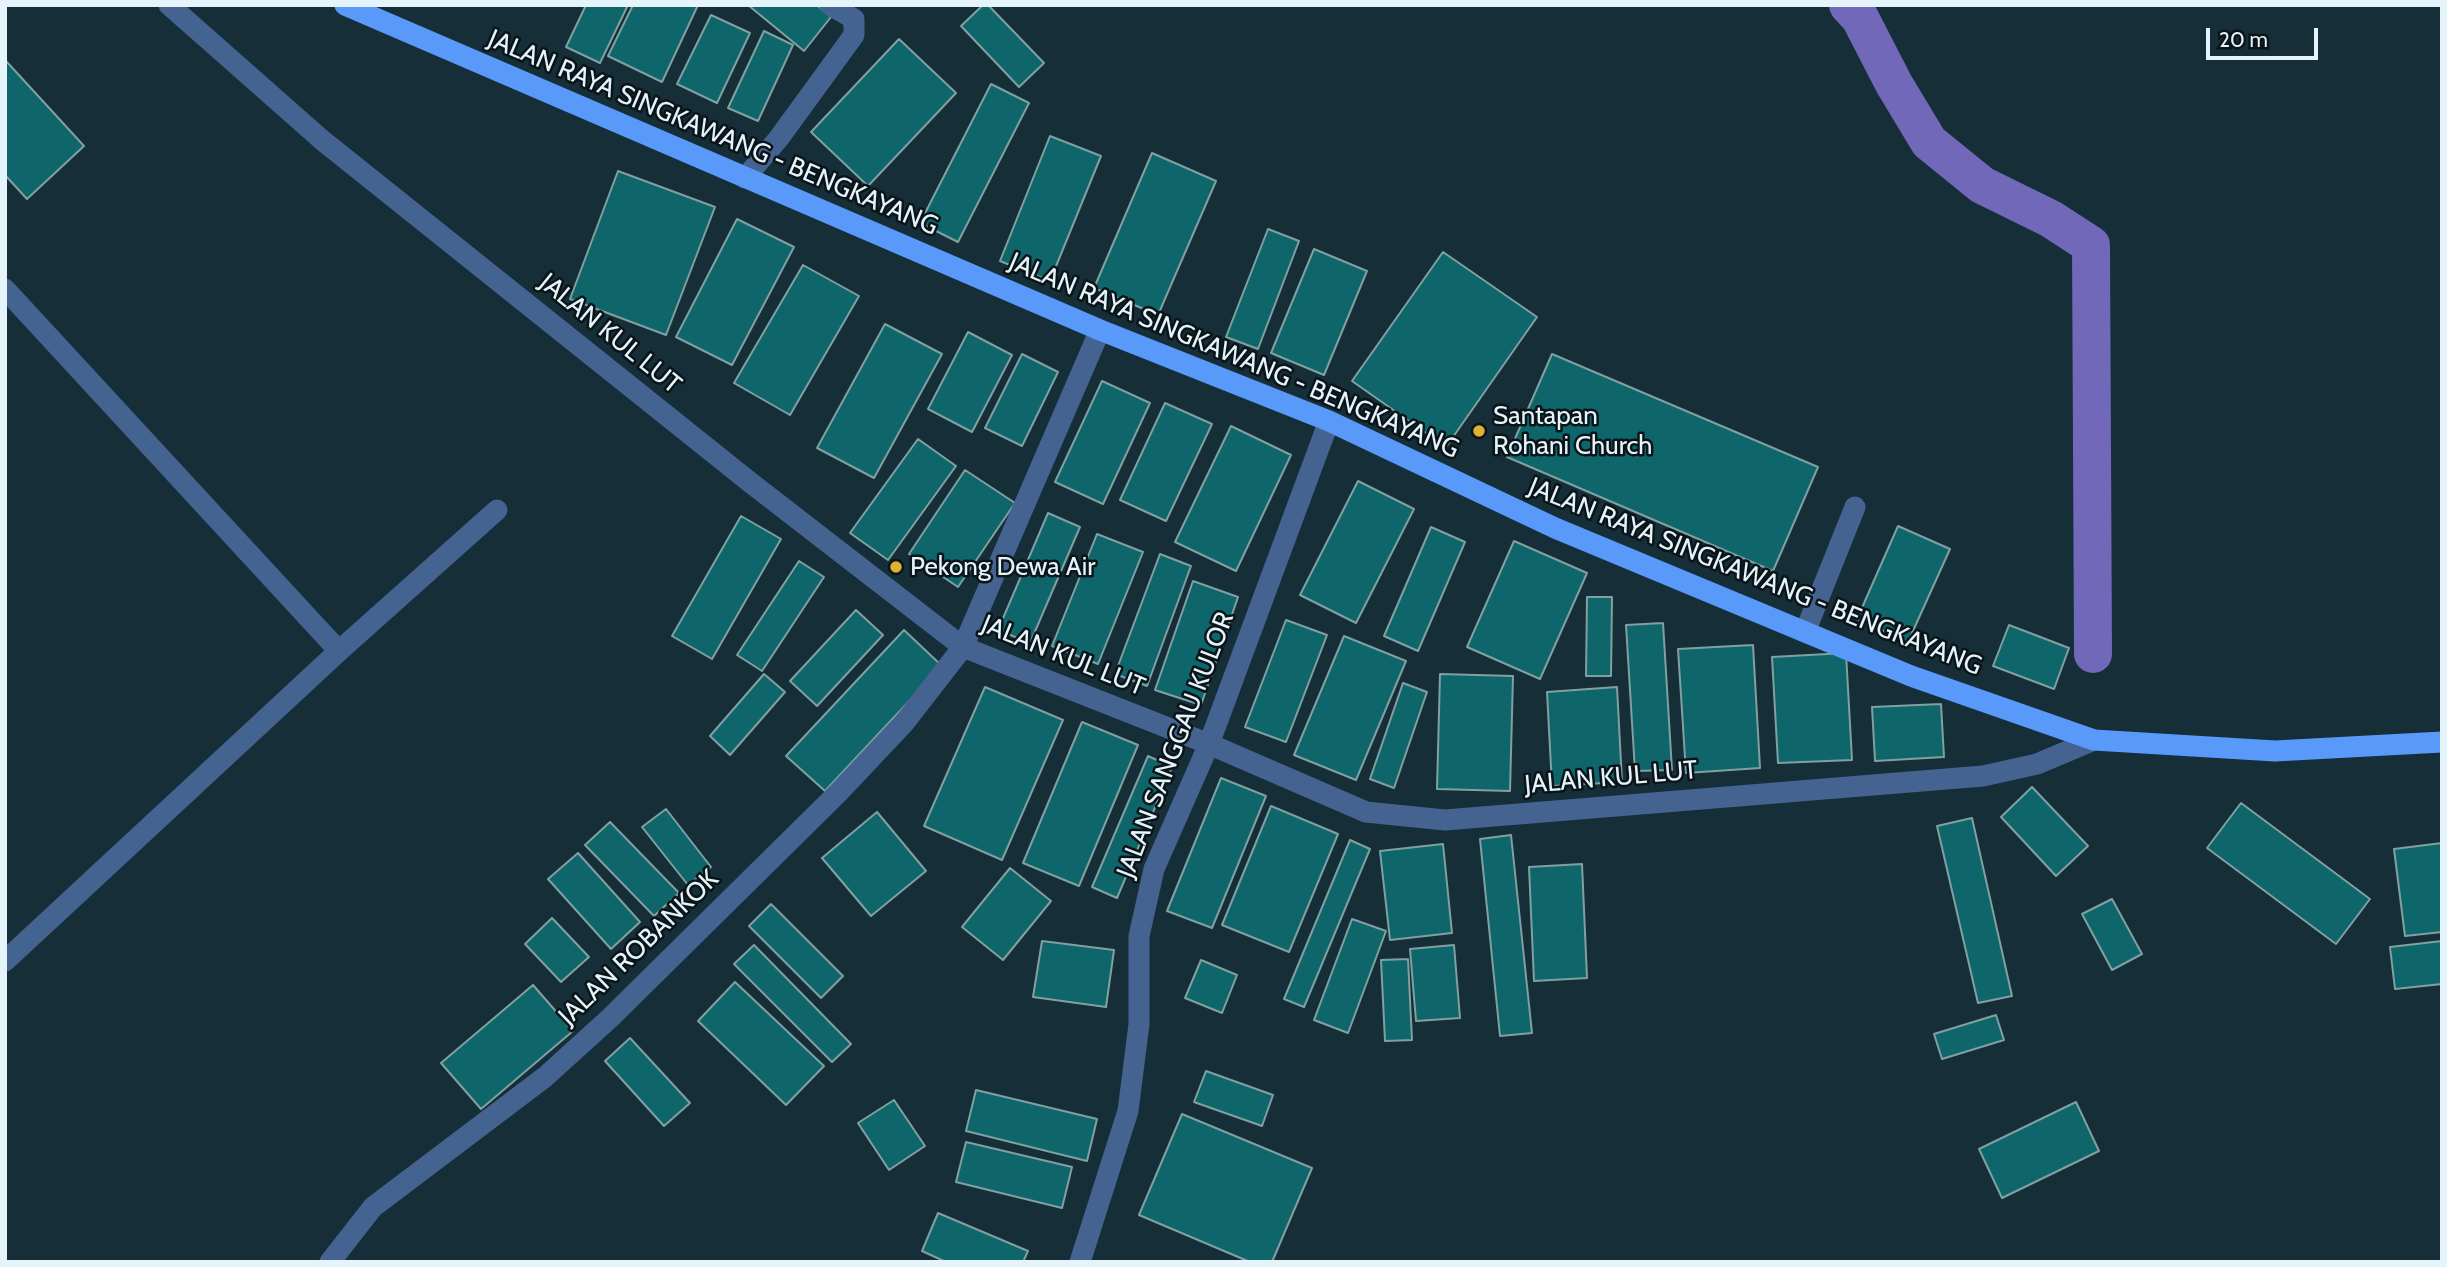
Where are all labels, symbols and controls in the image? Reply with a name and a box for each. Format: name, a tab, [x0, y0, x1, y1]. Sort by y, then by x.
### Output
scale bar	[2209, 14, 2321, 58]
street label: JALAN RAYA SINGKAWANG - BENGKAYANG	[483, 24, 943, 242]
text: 20 m	[2219, 27, 2268, 52]
street label: JALAN RAYA SINGKAWANG - BENGKAYANG	[1004, 247, 1464, 465]
street label: JALAN KUL LUT	[533, 267, 687, 401]
place label: Santapan Rohani Church	[1493, 400, 1652, 462]
marker: Santapan Rohani Church	[1471, 423, 1487, 439]
street label: JALAN RAYA SINGKAWANG - BENGKAYANG	[1524, 472, 1986, 682]
place label: Pekong Dewa Air	[910, 551, 1095, 583]
marker: Pekong Dewa Air	[888, 559, 904, 575]
street label: JALAN SANGGAU KULOR	[1111, 608, 1241, 882]
street label: JALAN KUL LUT	[977, 609, 1149, 703]
street label: JALAN KUL LUT	[1523, 755, 1699, 801]
street label: JALAN ROBANKOK	[553, 864, 725, 1032]

